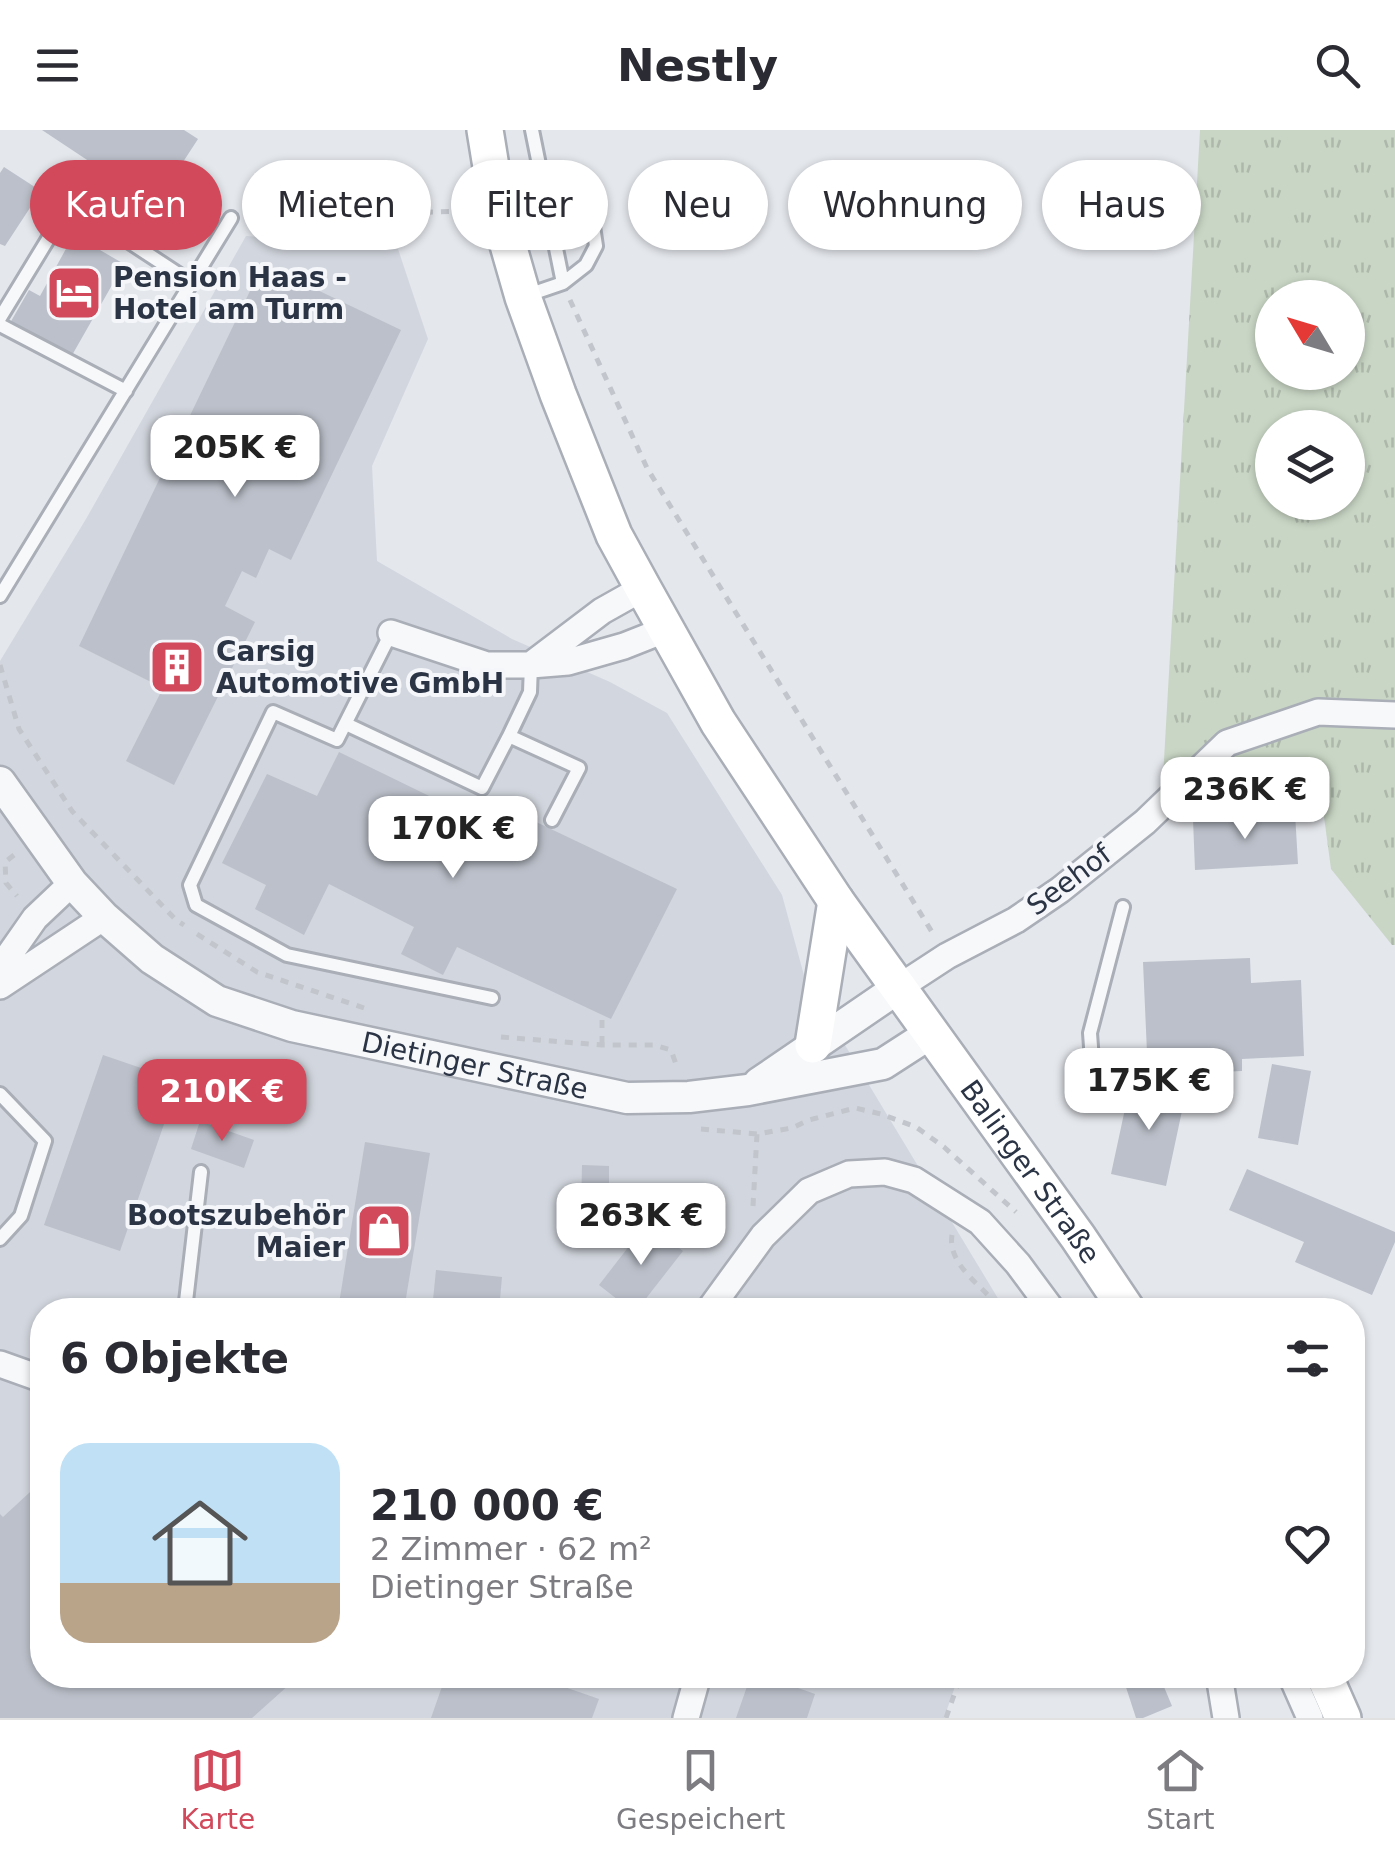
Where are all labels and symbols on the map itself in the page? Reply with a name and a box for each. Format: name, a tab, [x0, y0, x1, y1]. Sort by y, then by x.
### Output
place label: Pension Haas - Hotel am Turm	[113, 261, 347, 326]
hotel icon: Pension Haas - Hotel am Turm	[44, 263, 104, 323]
north arrow	[1255, 280, 1365, 390]
pin: 205K €	[154, 415, 316, 500]
place label: Carsig Automotive GmbH	[216, 635, 504, 700]
building icon: Carsig Automotive GmbH	[147, 637, 207, 697]
pin: 236K €	[1164, 757, 1326, 842]
pin: 170K €	[372, 796, 534, 881]
street label: Seehof	[1020, 837, 1119, 922]
street label: Dietinger Straße	[359, 1025, 591, 1106]
pin: 175K €	[1068, 1048, 1230, 1133]
pin: 210K €	[141, 1059, 303, 1144]
street label: Balinger Straße	[954, 1074, 1107, 1269]
pin: 263K €	[560, 1183, 722, 1268]
place label: Bootszubehör Maier	[127, 1199, 345, 1264]
shop icon: Bootszubehör Maier	[354, 1201, 414, 1261]

